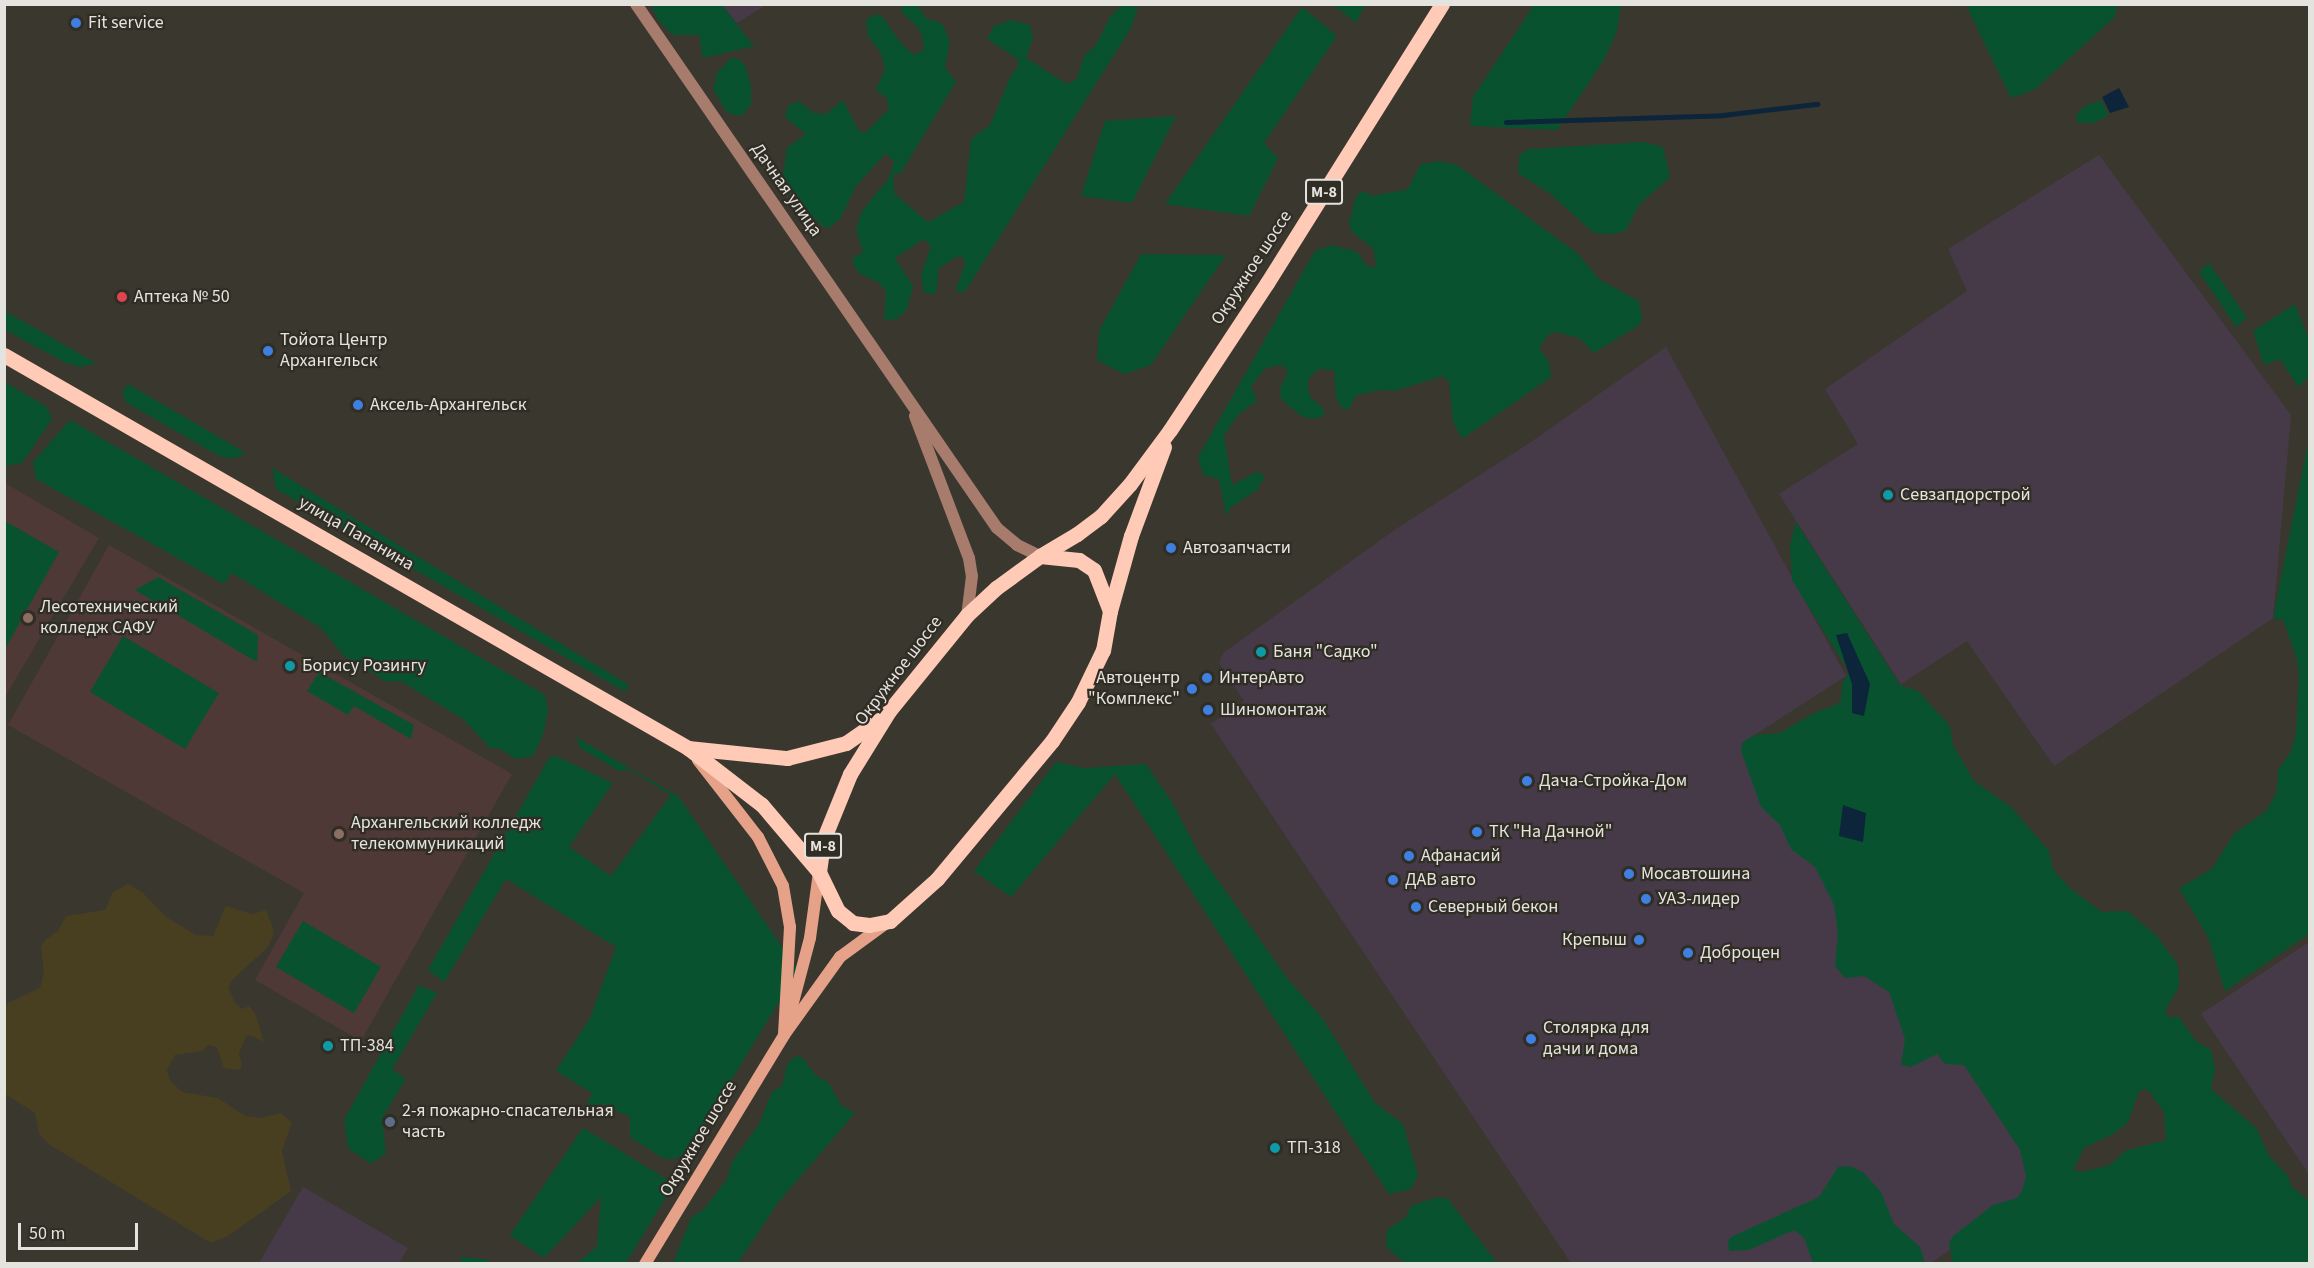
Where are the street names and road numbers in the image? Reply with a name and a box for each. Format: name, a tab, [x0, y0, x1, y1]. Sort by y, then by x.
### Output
street label: Дачная улица	[746, 139, 826, 241]
road number: М-8	[1304, 179, 1344, 205]
street label: Окружное шоссе	[1207, 207, 1297, 329]
street label: улица Папанина	[294, 492, 418, 576]
street label: Окружное шоссе	[851, 612, 947, 730]
road number: М-8	[804, 833, 842, 859]
street label: Окружное шоссе	[656, 1077, 742, 1201]

